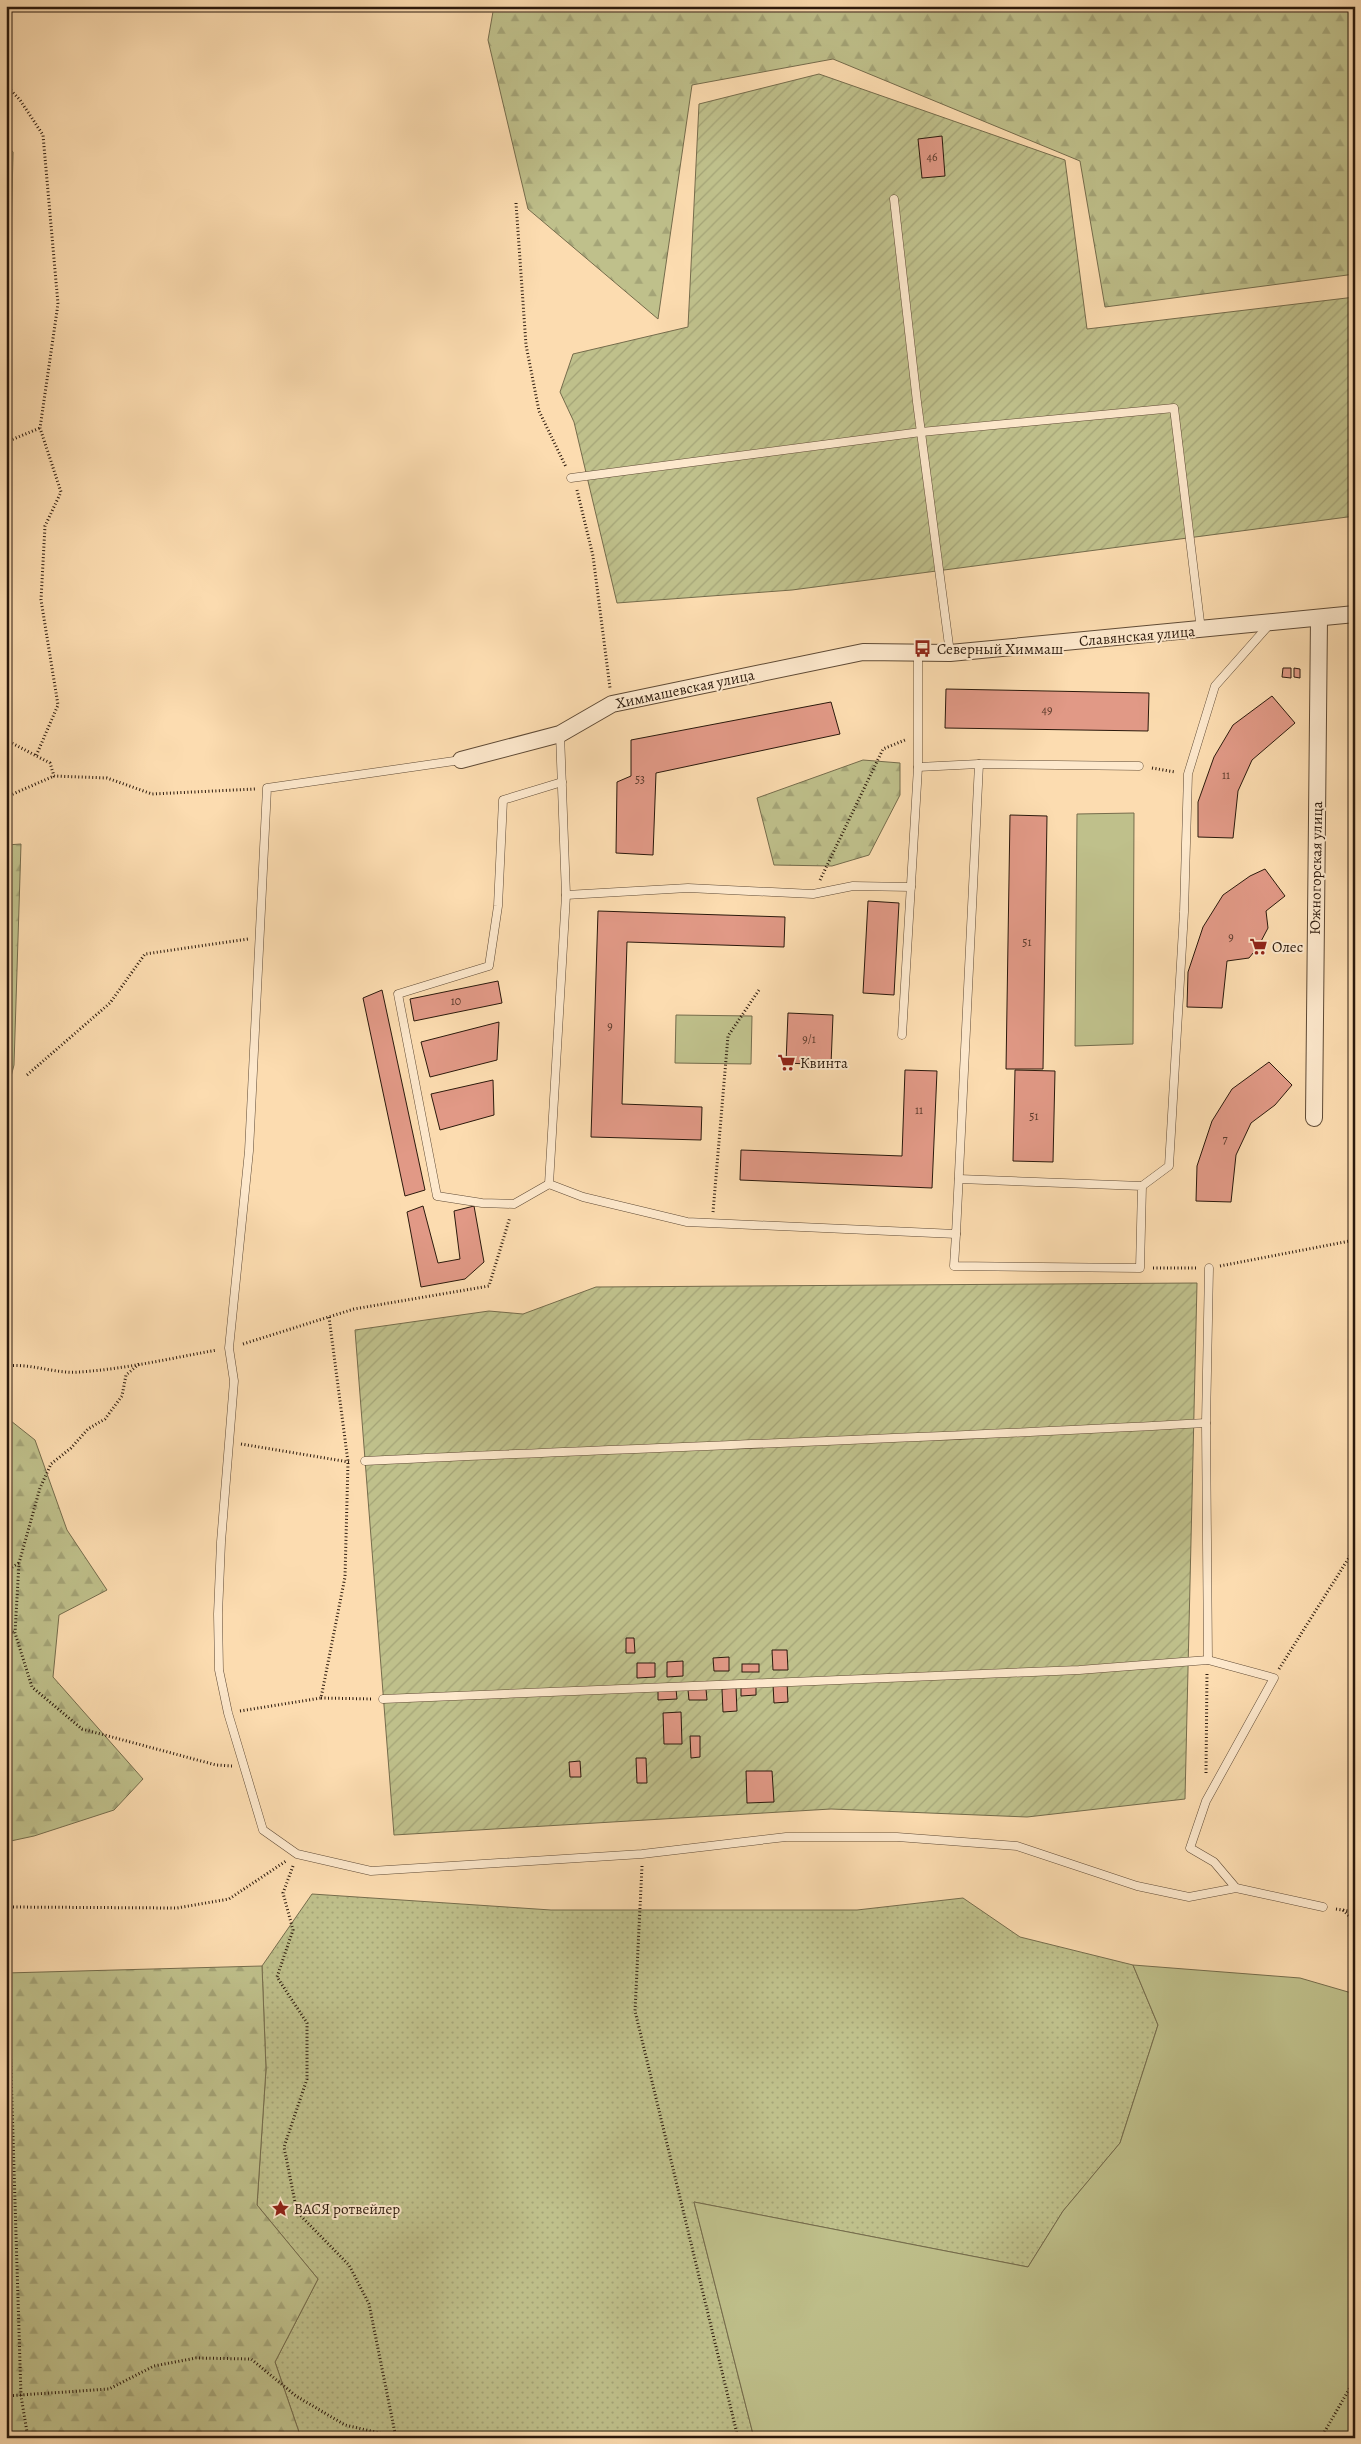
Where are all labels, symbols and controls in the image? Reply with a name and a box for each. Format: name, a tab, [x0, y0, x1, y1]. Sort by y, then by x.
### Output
house number: 46	[927, 149, 938, 165]
street label: Славянская улица	[1078, 621, 1196, 651]
bus stop icon: Северный Химмаш	[913, 639, 933, 659]
place label: Северный Химмаш	[937, 639, 1063, 659]
street label: Химмашевская улица	[614, 665, 756, 713]
house number: 49	[1042, 702, 1052, 718]
house number: 11	[1222, 767, 1230, 783]
house number: 53	[635, 771, 645, 787]
street label: Южногорская улица	[1305, 801, 1327, 935]
house number: 9	[1228, 929, 1234, 945]
house number: 51	[1022, 934, 1032, 950]
supermarket icon: Олес	[1248, 937, 1268, 957]
place label: Олес	[1272, 937, 1303, 957]
house number: 10	[451, 993, 461, 1009]
house number: 9	[607, 1018, 613, 1034]
house number: 9/1	[802, 1031, 816, 1047]
supermarket icon: Квинта	[776, 1053, 796, 1073]
place label: Квинта	[800, 1053, 848, 1073]
house number: 11	[915, 1102, 923, 1118]
house number: 51	[1029, 1108, 1039, 1124]
house number: 7	[1222, 1131, 1228, 1147]
place icon: ВАСЯ ротвейлер	[270, 2199, 290, 2219]
place label: ВАСЯ ротвейлер	[294, 2199, 400, 2219]

